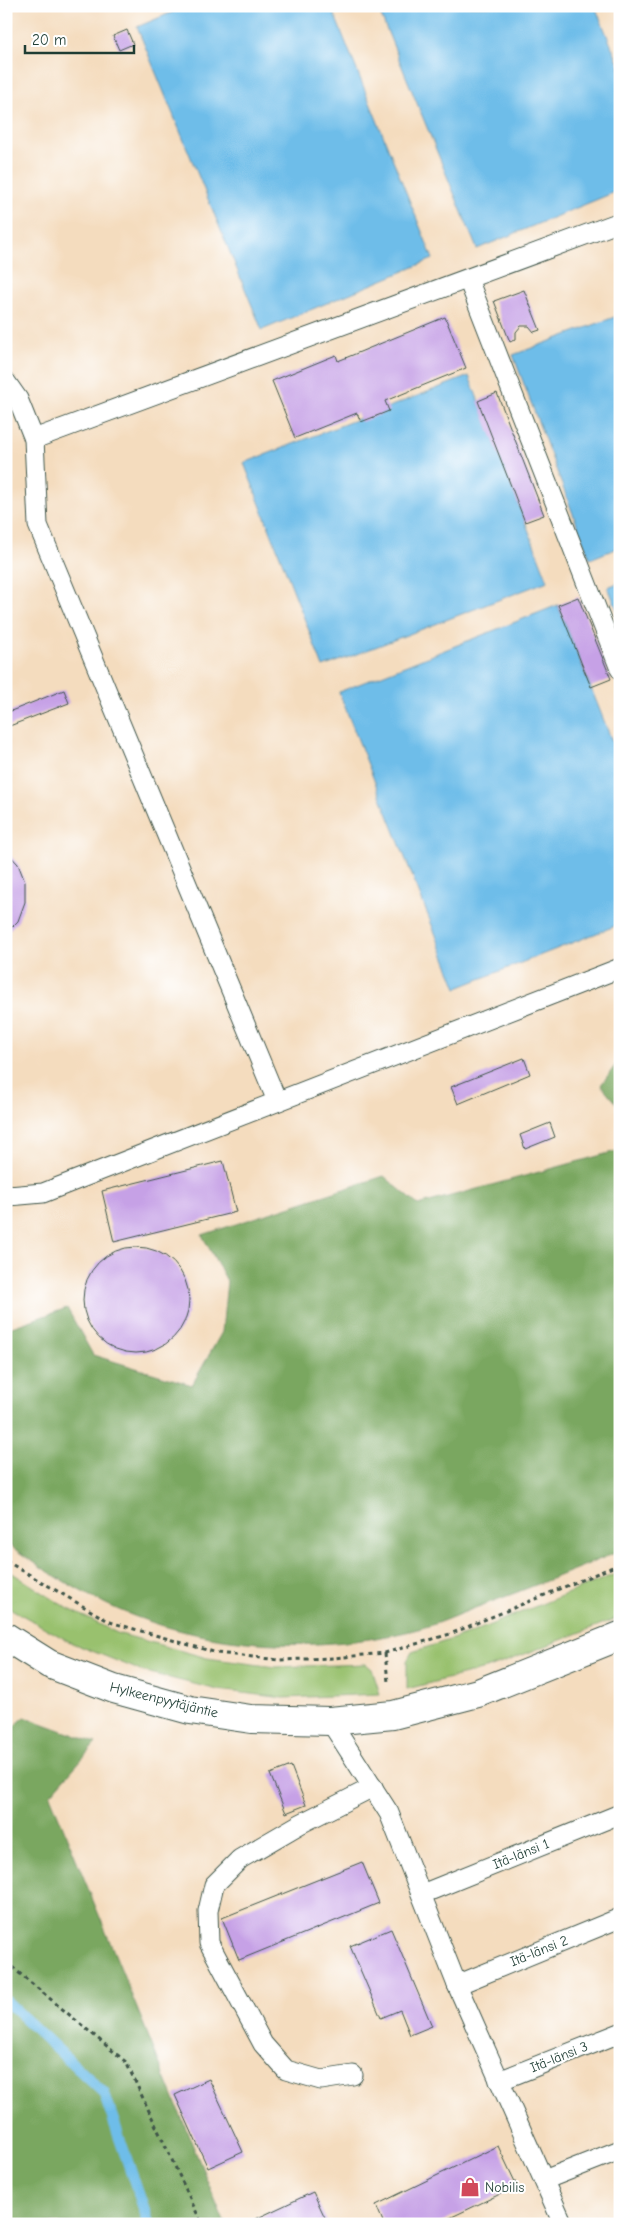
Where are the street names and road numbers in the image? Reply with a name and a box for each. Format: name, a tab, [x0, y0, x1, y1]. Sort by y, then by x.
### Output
street label: Hylkeenpyytäjäntie	[108, 1678, 220, 1722]
street label: Itä-länsi 1	[490, 1835, 552, 1873]
street label: Itä-länsi 2	[508, 1932, 570, 1970]
street label: Itä-länsi 3	[528, 2038, 590, 2076]

